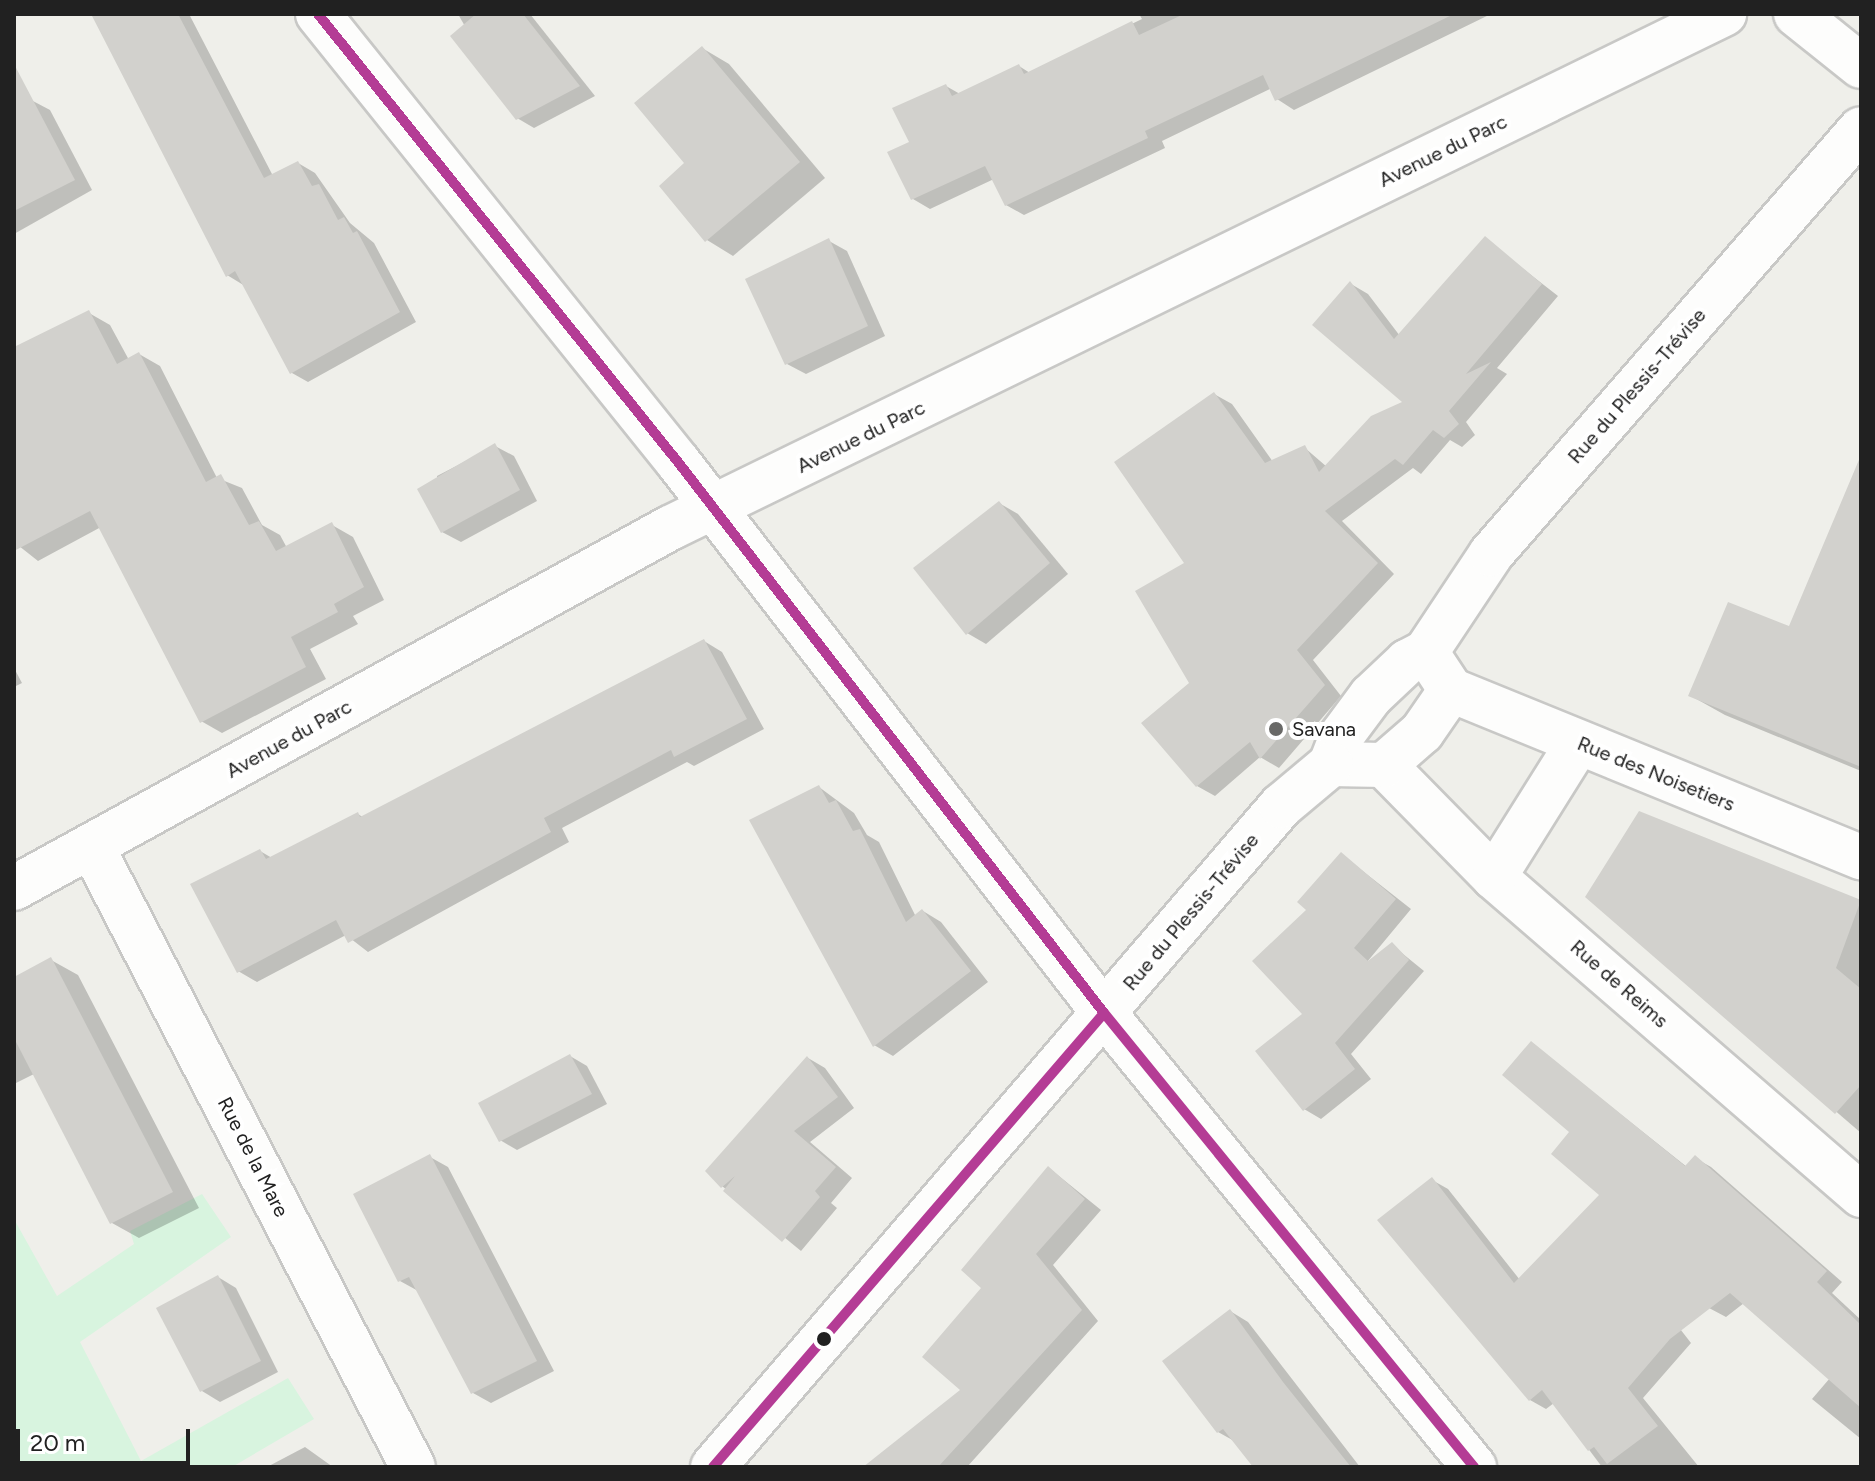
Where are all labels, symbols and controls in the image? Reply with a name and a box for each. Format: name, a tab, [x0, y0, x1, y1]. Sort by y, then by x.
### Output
street label: Avenue du Parc	[1375, 110, 1511, 192]
street label: Rue du Plessis-Trévise	[1563, 303, 1711, 469]
street label: Avenue du Parc	[793, 396, 929, 478]
street label: Avenue du Parc	[222, 695, 356, 783]
place label: Savana	[1292, 717, 1356, 741]
marker: Savana	[1267, 720, 1285, 738]
street label: Rue des Noisetiers	[1574, 731, 1738, 817]
street label: Rue du Plessis-Trévise	[1118, 828, 1264, 996]
street label: Rue de Reims	[1565, 935, 1673, 1033]
street label: Rue de la Mare	[212, 1093, 294, 1221]
unlabelled marker	[816, 1331, 832, 1347]
scale bar	[20, 1413, 194, 1463]
text: 20 m	[30, 1428, 85, 1457]

